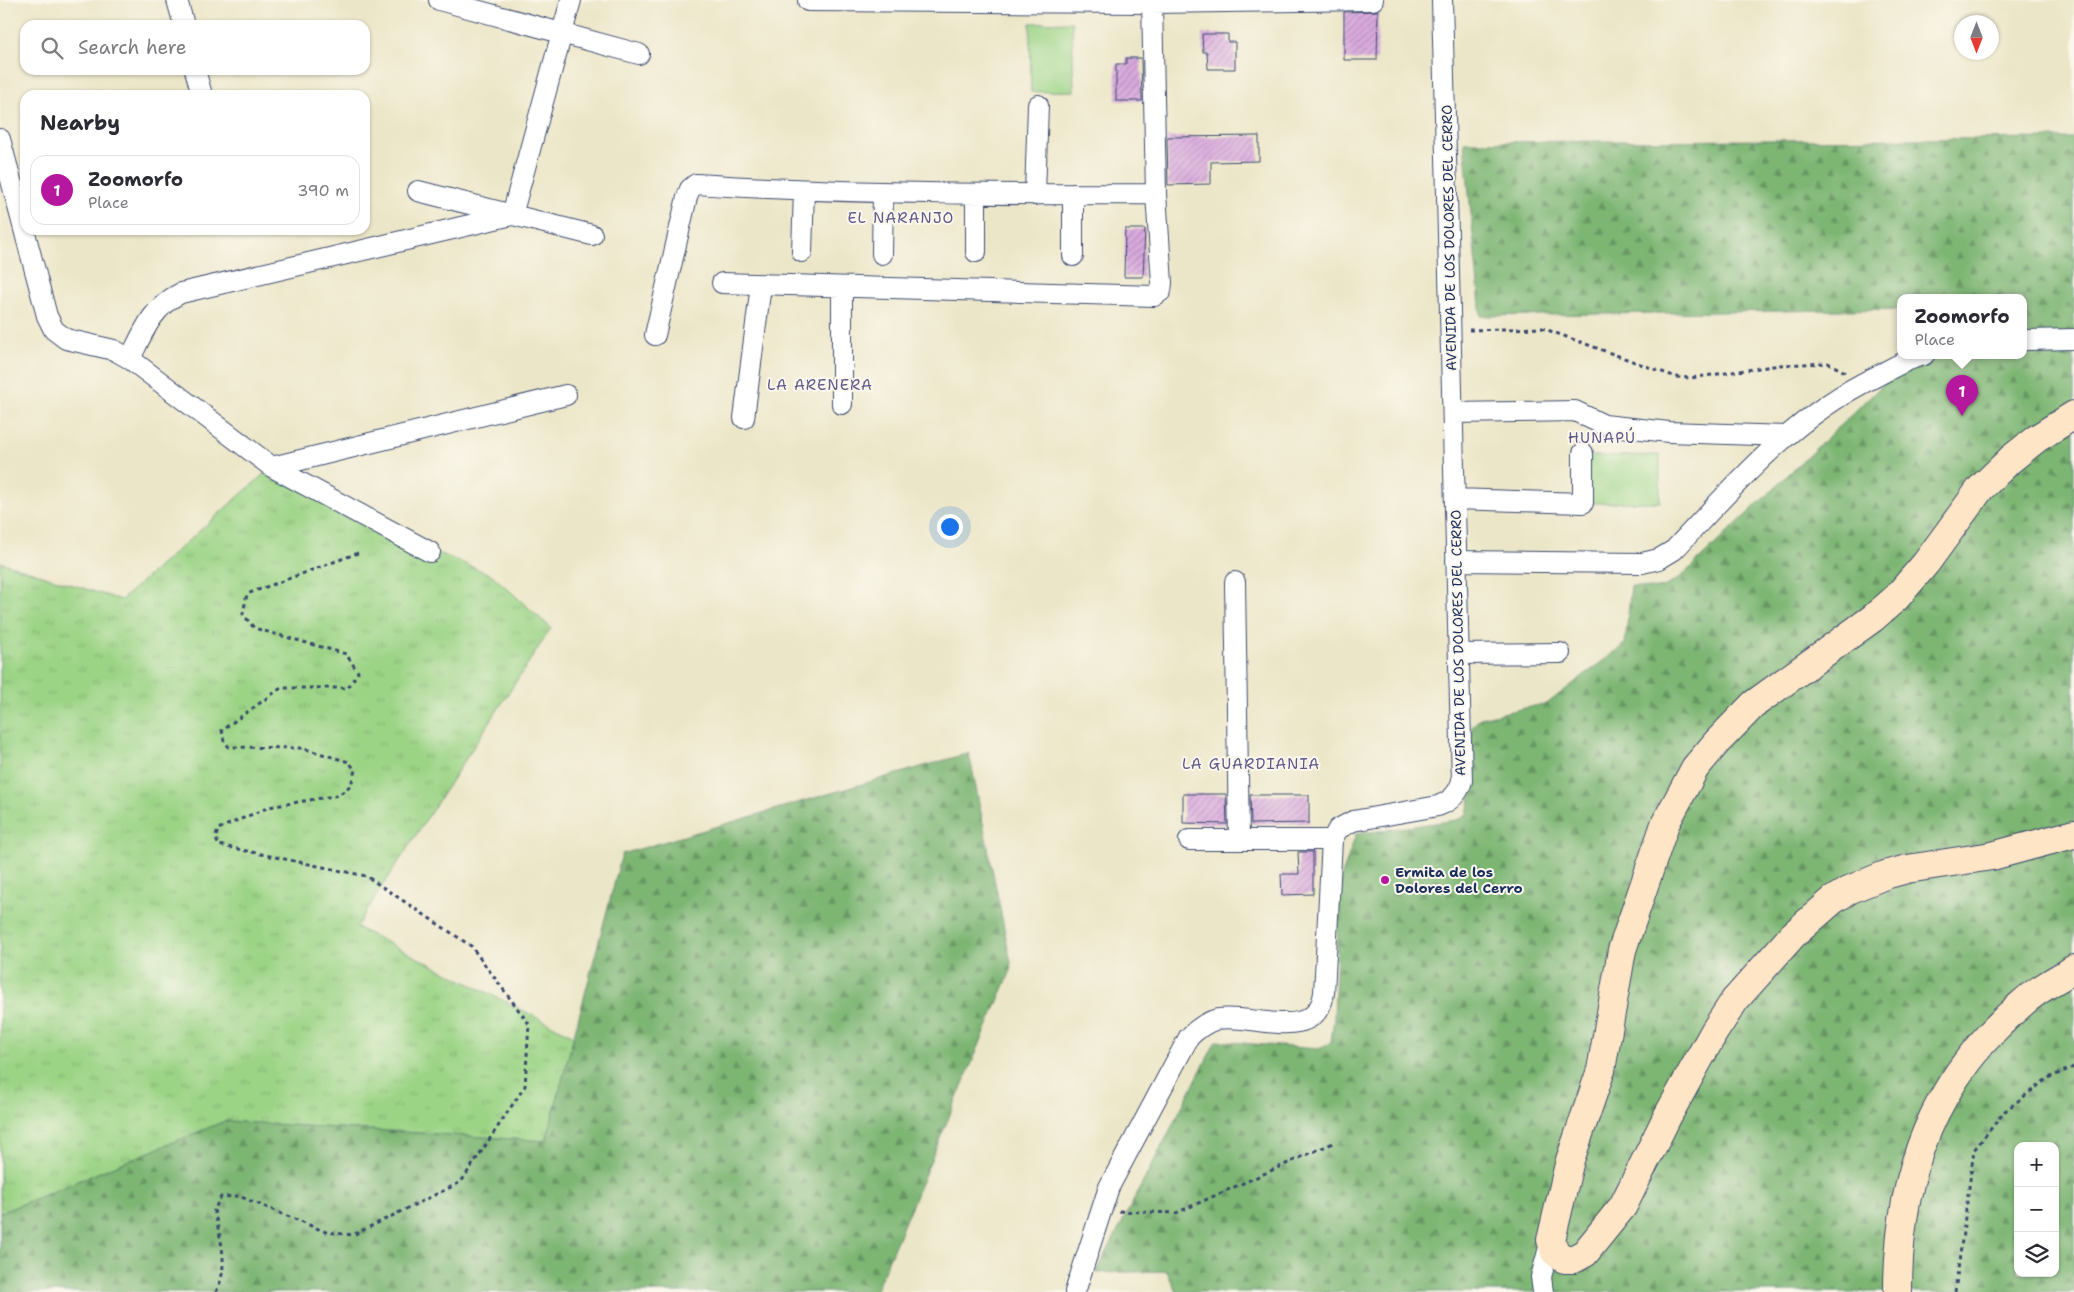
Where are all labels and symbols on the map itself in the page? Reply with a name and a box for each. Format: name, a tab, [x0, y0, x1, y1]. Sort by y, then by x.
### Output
north arrow	[1954, 15, 1999, 60]
street label: AVENIDA DE LOS DOLORES DEL CERRO	[1438, 105, 1460, 371]
district label: EL NARANJO	[848, 208, 954, 228]
district label: LA ARENERA	[767, 375, 873, 395]
pin: 1	[1946, 375, 1978, 416]
district label: HUNAPÚ	[1568, 427, 1636, 448]
street label: AVENIDA DE LOS DOLORES DEL CERRO	[1447, 510, 1469, 776]
your location	[937, 514, 963, 540]
district label: LA GUARDIANIA	[1182, 754, 1320, 774]
place label: Ermita de los Dolores del Cerro	[1395, 863, 1523, 897]
marker: Ermita de los Dolores del Cerro	[1379, 874, 1391, 886]

